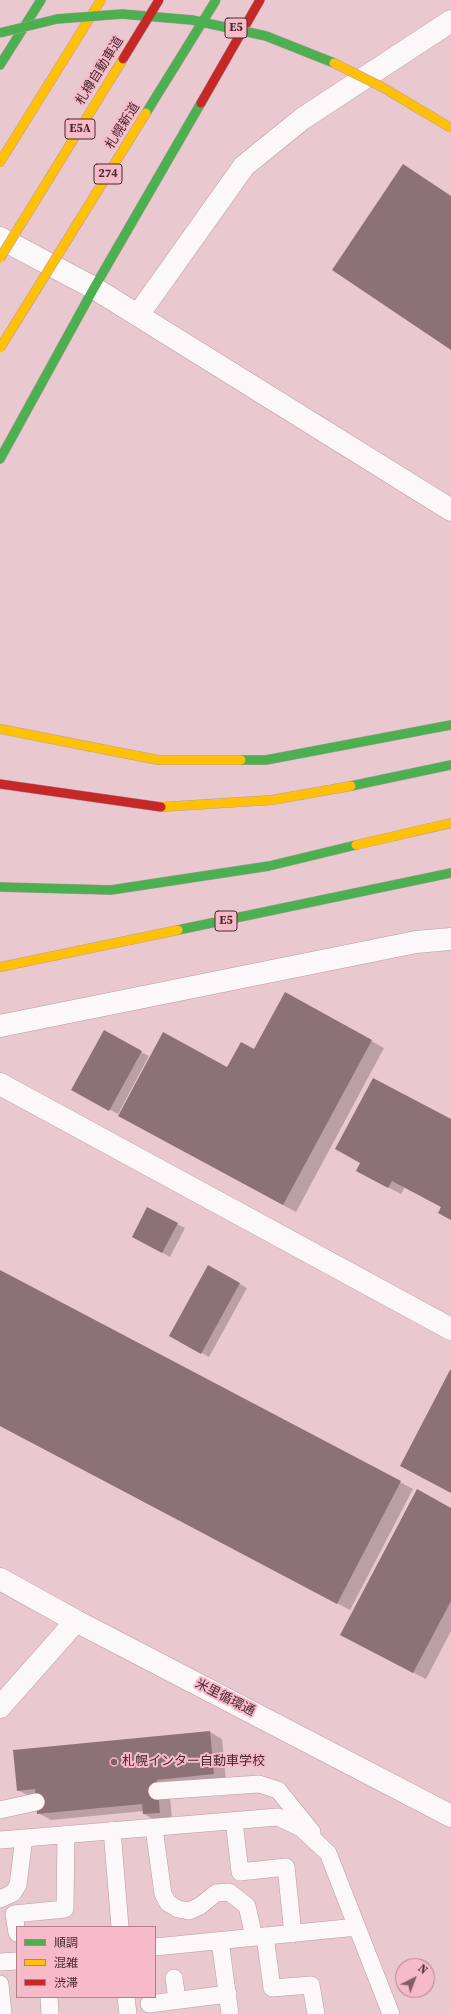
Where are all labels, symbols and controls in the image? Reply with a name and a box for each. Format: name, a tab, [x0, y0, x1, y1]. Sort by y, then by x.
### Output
road number: E5	[225, 18, 247, 38]
street label: 札樽自動車道	[73, 34, 127, 108]
street label: 札幌新道	[103, 100, 143, 152]
road number: E5A	[65, 119, 95, 139]
road number: 274	[94, 164, 122, 184]
road number: E5	[215, 911, 237, 931]
street label: 米里循環通	[193, 1676, 257, 1720]
place label: 札幌インター自動車学校	[122, 1754, 265, 1770]
marker: 札幌インター自動車学校	[109, 1757, 119, 1767]
legend	[16, 1926, 156, 1998]
text: 順調	[54, 1935, 78, 1951]
text: 混雑	[54, 1955, 78, 1971]
north arrow	[395, 1958, 435, 1998]
text: N	[415, 1961, 431, 1978]
text: 渋滞	[54, 1975, 78, 1991]

